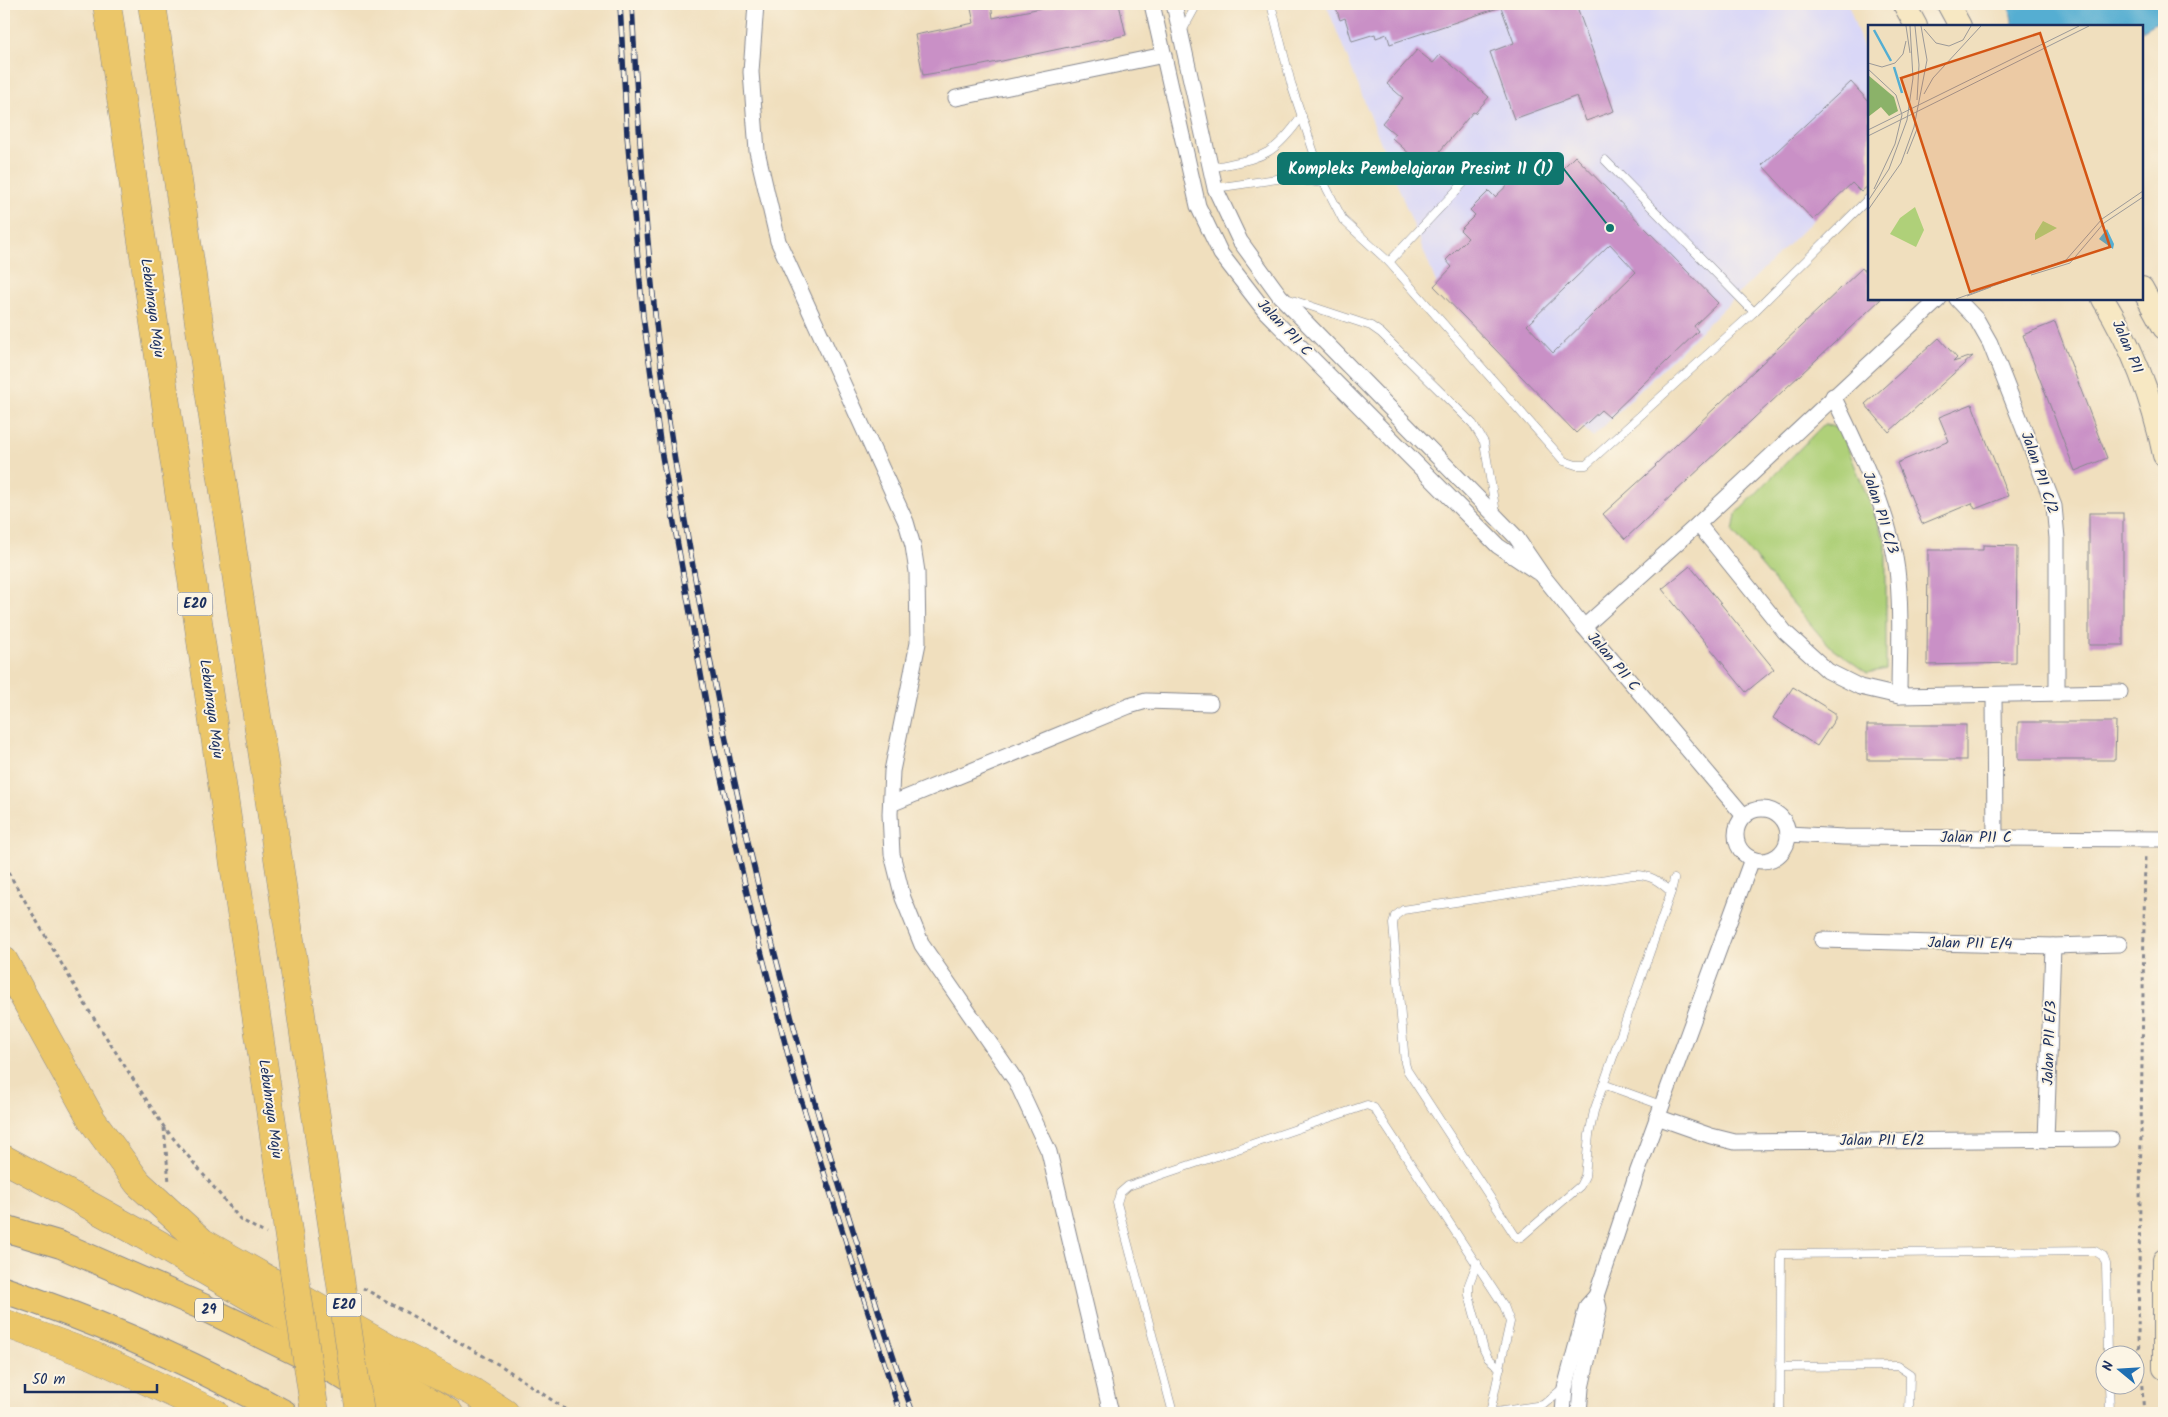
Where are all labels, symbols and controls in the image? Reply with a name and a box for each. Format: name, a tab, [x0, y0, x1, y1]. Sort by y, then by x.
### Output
inset map	[1868, 25, 2143, 300]
callout: Kompleks Pembelajaran Presint 11 (1)	[1278, 153, 1563, 184]
text: Kompleks Pembelajaran Presint 11 (1)	[1288, 157, 1554, 182]
street label: Lebuhraya Maju	[133, 257, 171, 359]
street label: Jalan P11 C	[1251, 294, 1317, 362]
street label: Jalan P11	[2105, 316, 2149, 378]
street label: Jalan P11 C/2	[2014, 429, 2064, 517]
street label: Jalan P11 C/3	[1855, 469, 1905, 558]
road number: E20	[178, 592, 212, 616]
street label: Jalan P11 C	[1581, 627, 1645, 697]
street label: Lebuhraya Maju	[192, 658, 230, 760]
street label: Jalan P11 C	[1940, 826, 2012, 850]
street label: Jalan P11 E/4	[1927, 931, 2013, 957]
street label: Jalan P11 E/3	[2037, 1000, 2063, 1086]
street label: Lebuhraya Maju	[251, 1058, 289, 1160]
street label: Jalan P11 E/2	[1839, 1129, 1925, 1153]
road number: E20	[326, 1294, 362, 1316]
road number: 29	[195, 1298, 223, 1322]
north arrow	[2096, 1344, 2146, 1394]
text: N	[2097, 1359, 2120, 1374]
scale bar	[25, 1362, 158, 1394]
text: 50 m	[32, 1368, 66, 1392]

